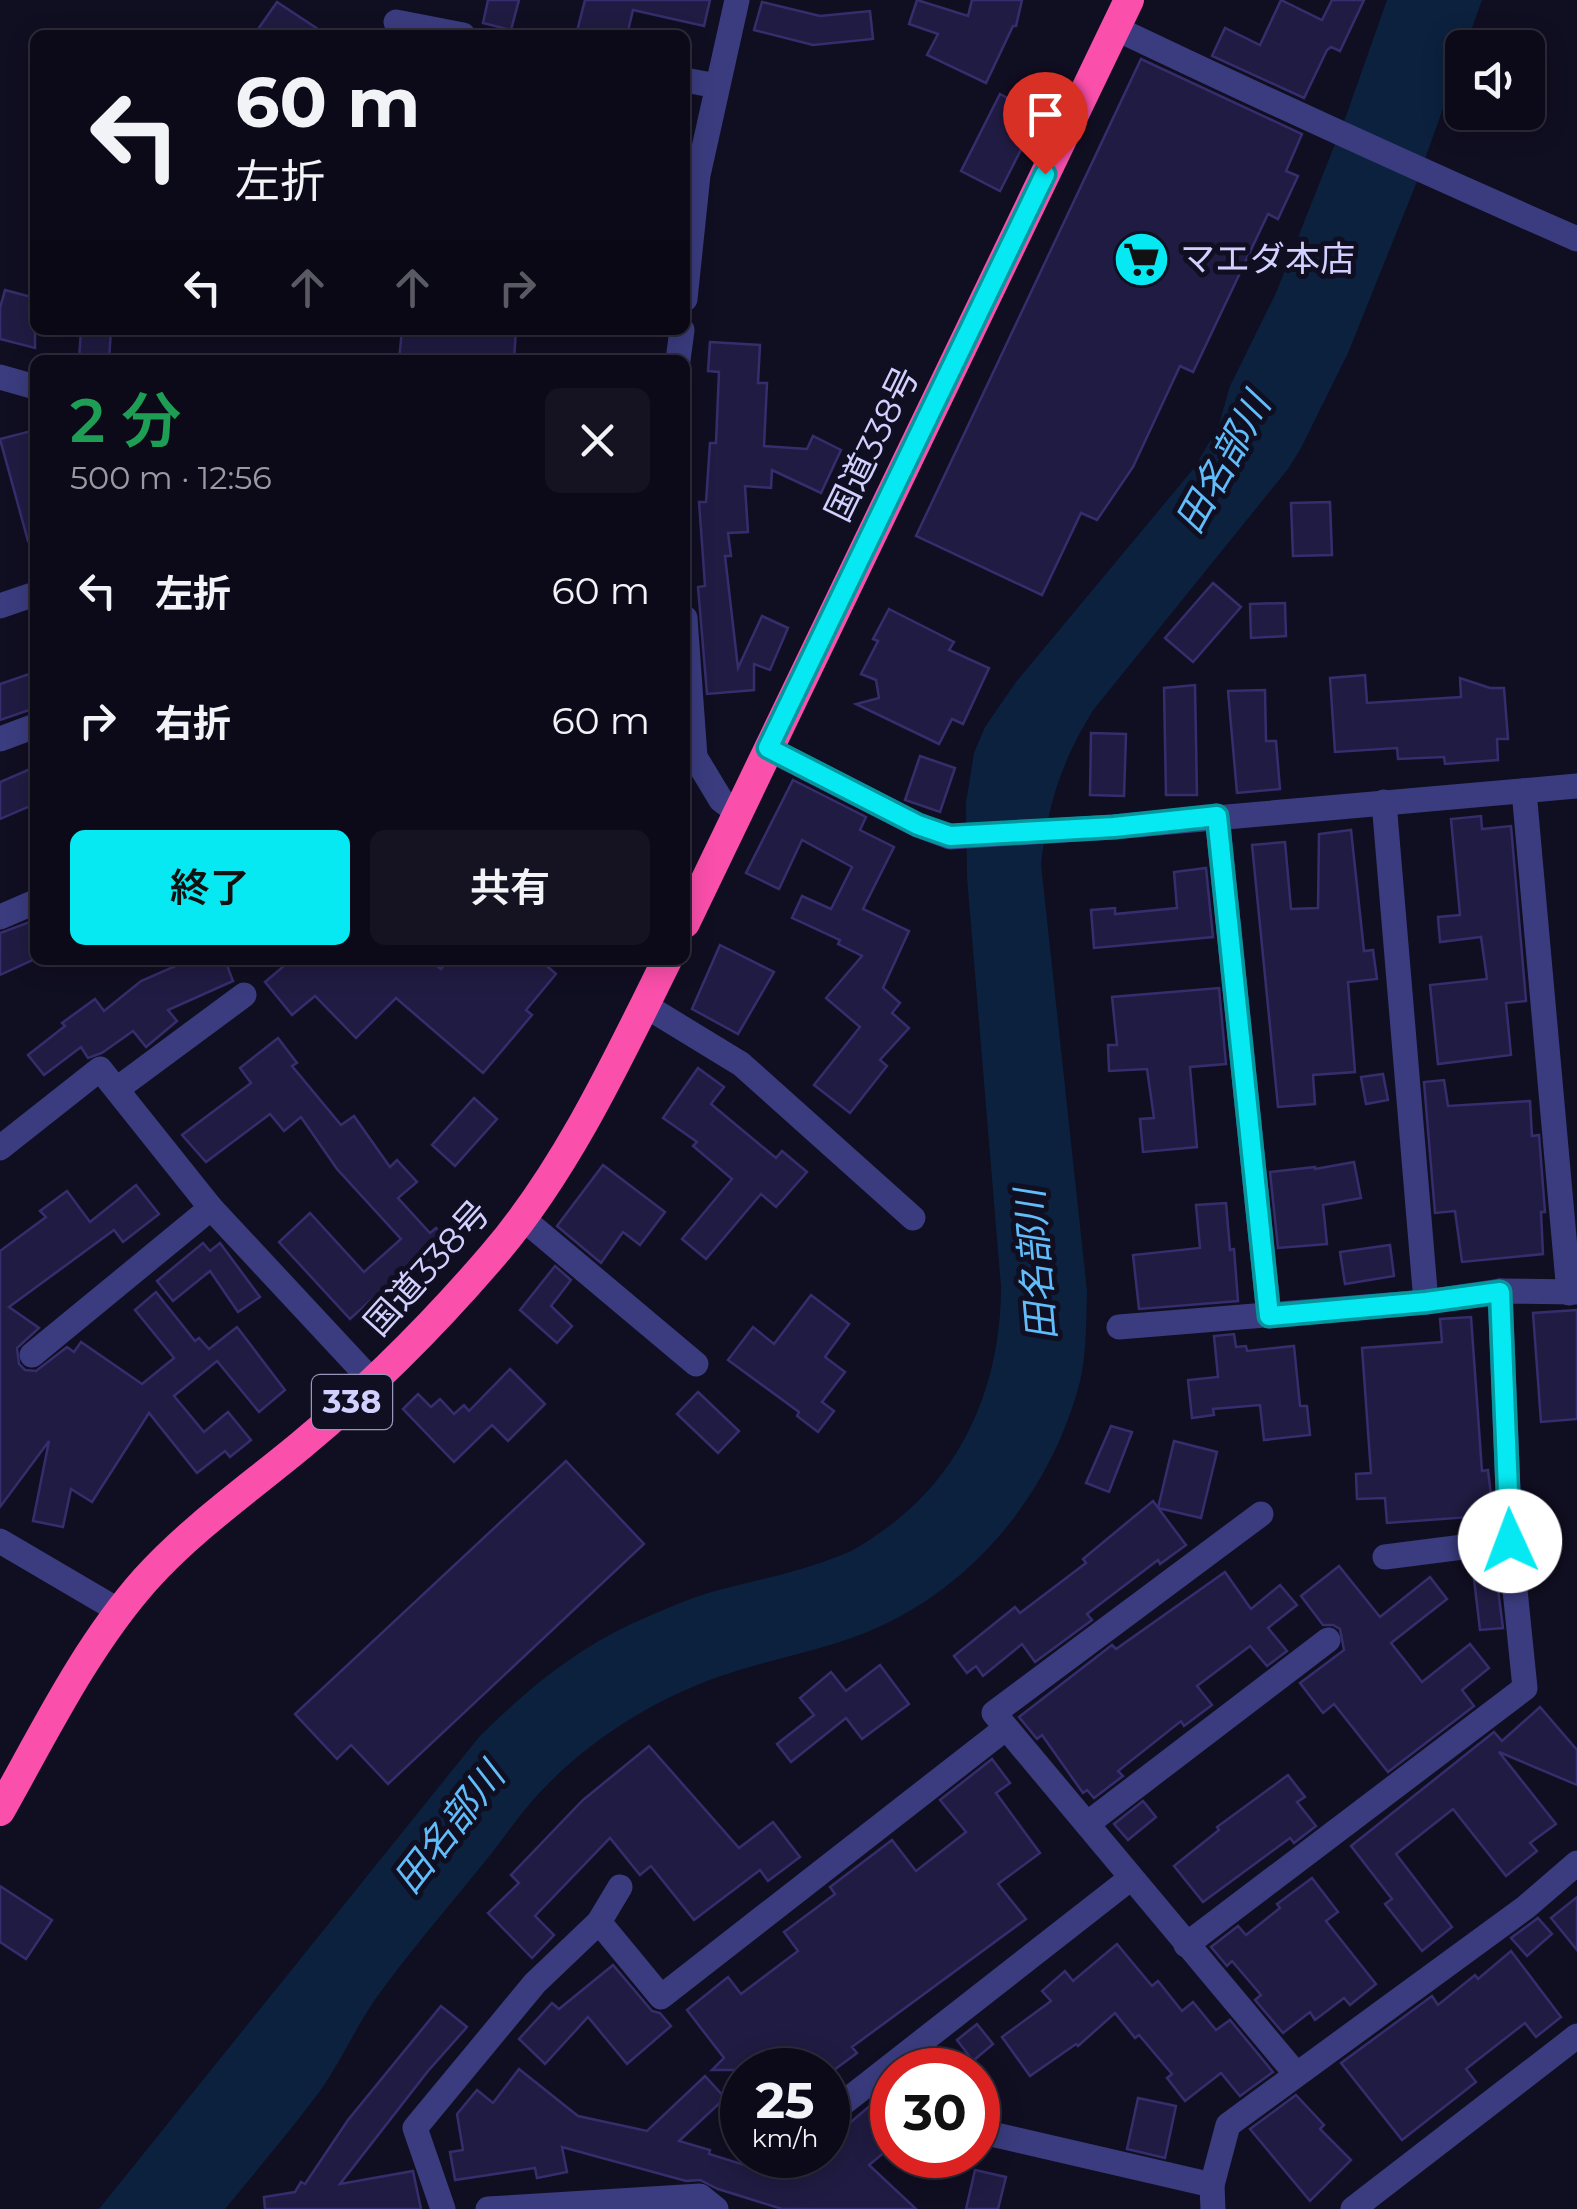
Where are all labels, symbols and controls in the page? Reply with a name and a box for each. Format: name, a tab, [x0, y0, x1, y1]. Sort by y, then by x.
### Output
map controls	[1445, 30, 1545, 130]
button: sound	[1445, 30, 1545, 130]
text: 60 m	[235, 59, 420, 145]
icon: left	[70, 70, 200, 200]
pin	[1003, 72, 1088, 175]
icon: arrive	[1018, 87, 1073, 142]
text: 左折	[235, 153, 325, 208]
supermarket icon: マエダ本店	[1111, 229, 1171, 289]
place label: マエダ本店	[1180, 237, 1355, 280]
icon: left	[175, 260, 230, 315]
icon: ahead	[280, 260, 335, 315]
icon: ahead	[385, 260, 440, 315]
icon: right	[490, 260, 545, 315]
street label: 国道338号	[816, 359, 927, 528]
water label: 田名部川	[1165, 381, 1282, 541]
text: 2 分	[70, 384, 181, 457]
button: close	[545, 388, 650, 493]
text: 500 m · 12:56	[70, 458, 272, 497]
icon: left	[70, 563, 125, 618]
text: 60 m	[551, 567, 650, 614]
text: 左折	[155, 570, 231, 617]
icon: right	[70, 693, 125, 748]
text: 60 m	[551, 697, 650, 744]
text: 右折	[155, 700, 231, 747]
button: 終了	[70, 830, 350, 945]
button: 共有	[370, 830, 650, 945]
water label: 田名部川	[1005, 1183, 1066, 1343]
street label: 国道338号	[355, 1191, 498, 1344]
road number: 338	[312, 1375, 392, 1429]
position arrow	[1458, 1489, 1562, 1593]
water label: 田名部川	[383, 1750, 516, 1902]
speed limit sign: 30	[870, 2048, 1000, 2178]
text: 25	[755, 2070, 815, 2131]
text: km/h	[752, 2123, 818, 2153]

